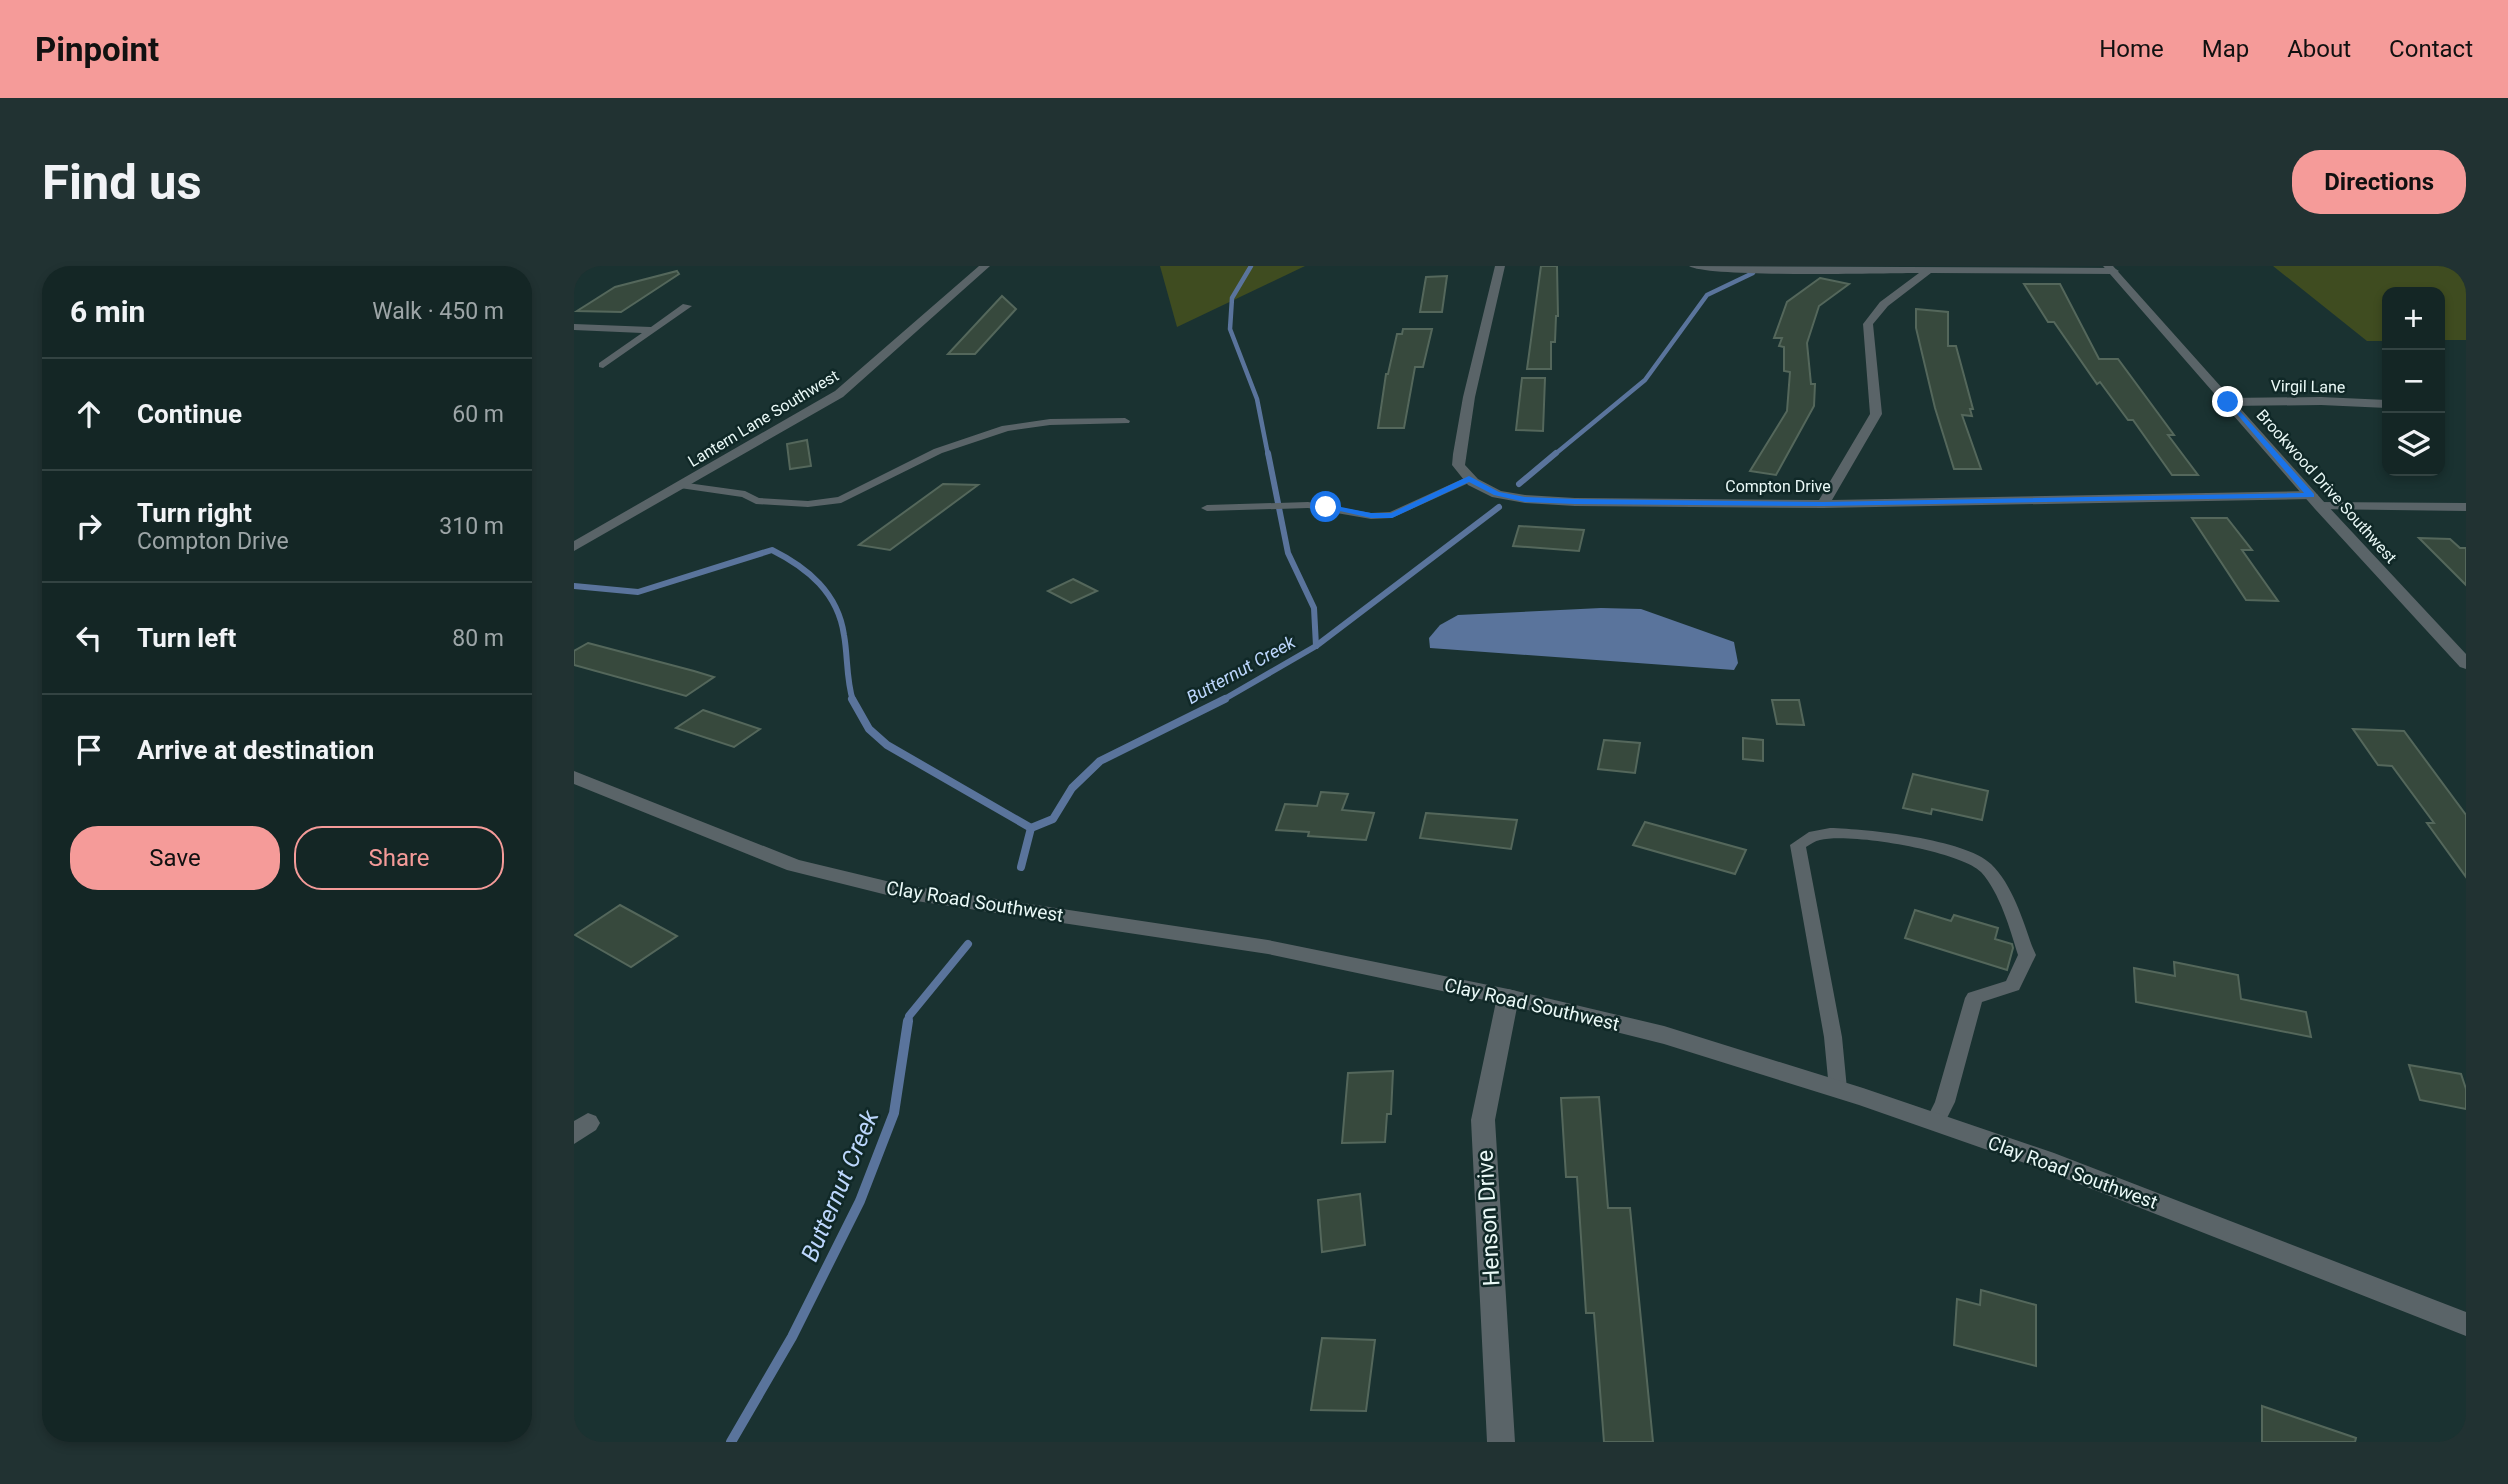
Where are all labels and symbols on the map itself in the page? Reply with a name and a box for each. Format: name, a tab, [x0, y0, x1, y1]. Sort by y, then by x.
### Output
street label: Lantern Lane Southwest	[685, 366, 842, 471]
street label: Virgil Lane	[2270, 376, 2346, 397]
route end	[2212, 386, 2243, 417]
street label: Brookwood Drive Southwest	[2253, 406, 2401, 567]
street label: Compton Drive	[1725, 477, 1831, 496]
route start	[1310, 491, 1341, 522]
water label: Butternut Creek	[1183, 631, 1300, 708]
street label: Clay Road Southwest	[885, 876, 1065, 927]
street label: Clay Road Southwest	[1442, 973, 1622, 1036]
water label: Butternut Creek	[796, 1105, 885, 1266]
street label: Clay Road Southwest	[1985, 1131, 2161, 1214]
street label: Henson Drive	[1471, 1149, 1506, 1287]

